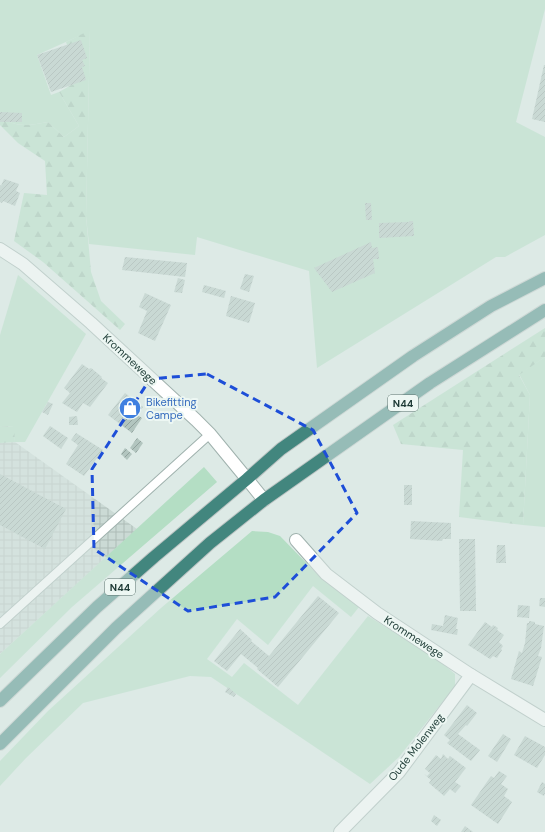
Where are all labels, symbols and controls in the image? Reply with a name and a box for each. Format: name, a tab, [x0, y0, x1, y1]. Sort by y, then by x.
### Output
street label: Krommewege	[100, 330, 160, 388]
shop icon: Bikefitting Campe	[117, 395, 143, 421]
place label: Bikefitting Campe	[146, 395, 197, 422]
road number: N44	[388, 395, 418, 411]
road number: N44	[105, 579, 135, 595]
street label: Krommewege	[381, 612, 447, 662]
street label: Oude Molenweg	[385, 710, 447, 784]

